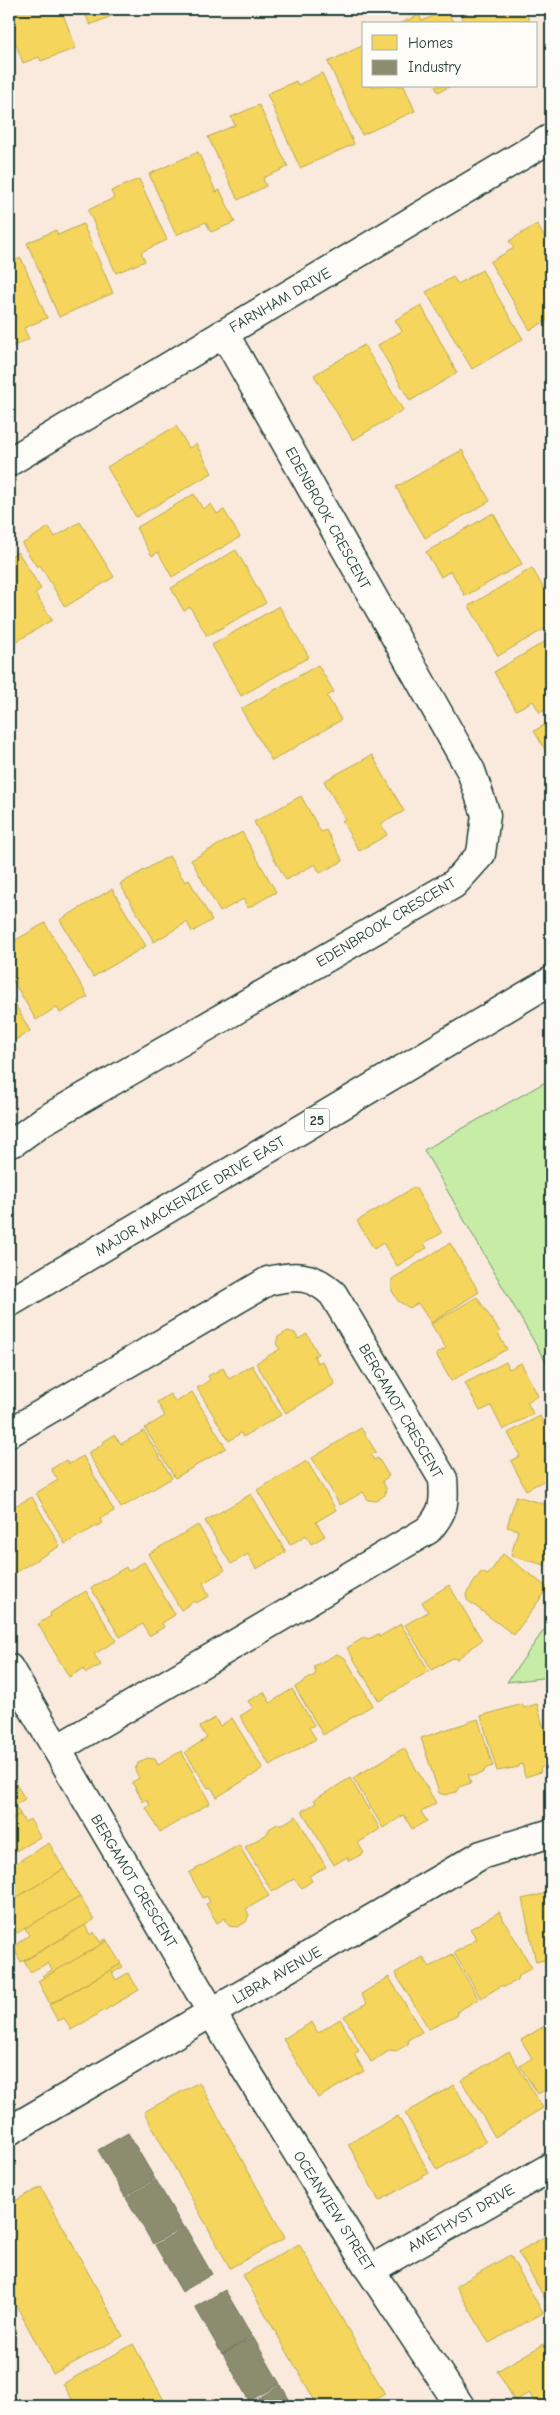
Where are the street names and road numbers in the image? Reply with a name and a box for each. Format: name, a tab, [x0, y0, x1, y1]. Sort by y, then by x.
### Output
street label: FARNHAM DRIVE	[226, 264, 334, 336]
street label: EDENBROOK CRESCENT	[281, 444, 375, 592]
street label: EDENBROOK CRESCENT	[313, 873, 459, 971]
road number: 25	[304, 1108, 330, 1132]
street label: MAJOR MACKENZIE DRIVE EAST	[92, 1132, 288, 1260]
street label: BERGAMOT CRESCENT	[355, 1340, 447, 1482]
street label: BERGAMOT CRESCENT	[87, 1811, 181, 1951]
street label: LIBRA AVENUE	[229, 1942, 325, 2008]
street label: OCEANVIEW STREET	[290, 2148, 378, 2275]
street label: AMETHYST DRIVE	[404, 2180, 518, 2256]

